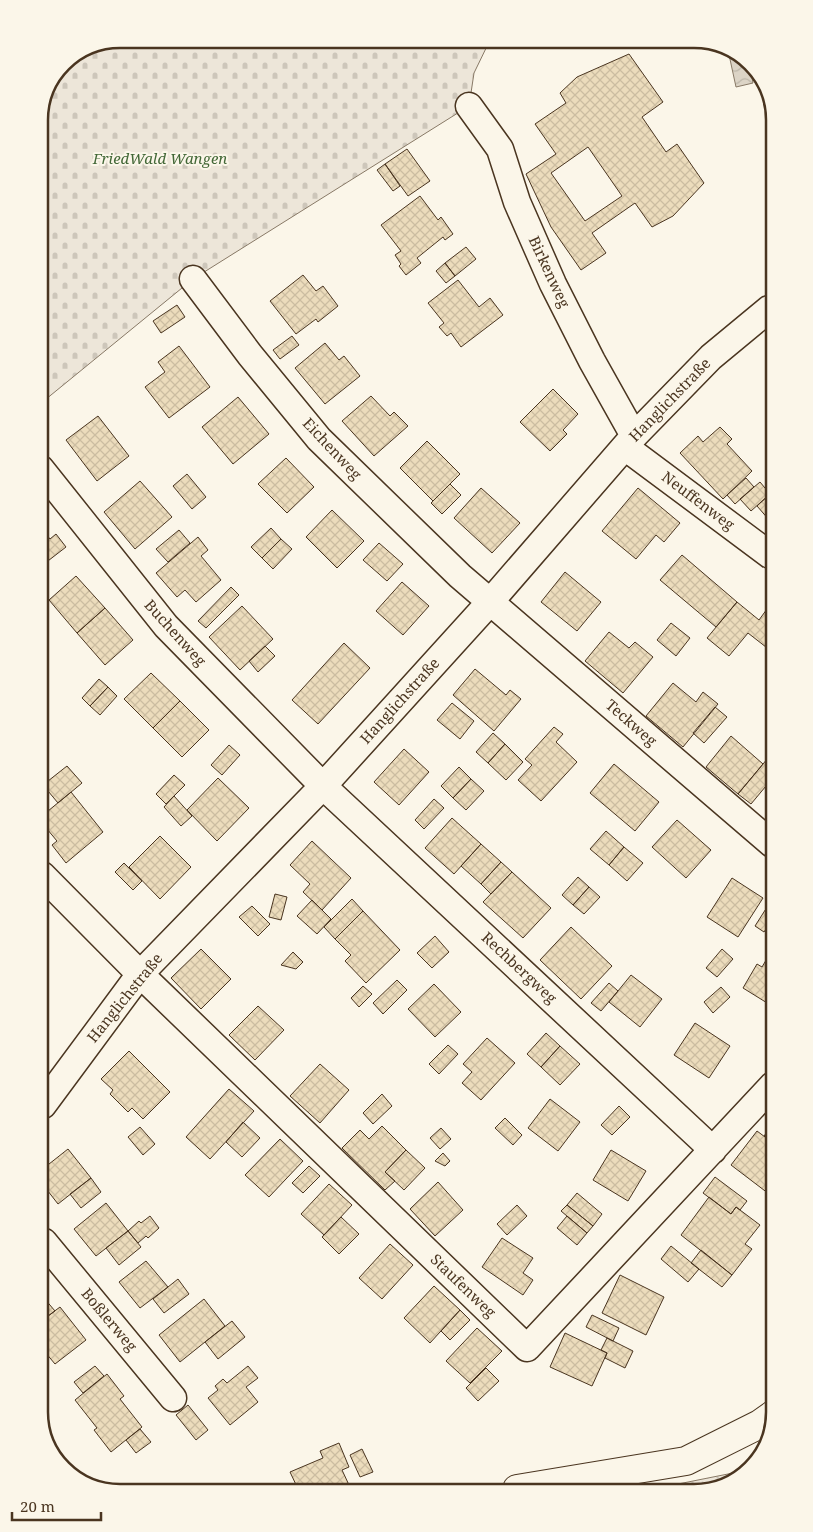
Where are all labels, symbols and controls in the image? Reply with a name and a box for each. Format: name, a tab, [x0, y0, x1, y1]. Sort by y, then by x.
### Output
park label: FriedWald Wangen	[92, 148, 227, 168]
street label: Birkenweg	[525, 233, 575, 311]
street label: Hanglichstraße	[624, 353, 714, 446]
street label: Eichenweg	[299, 413, 367, 484]
street label: Neuffenweg	[658, 466, 739, 534]
street label: Buchenweg	[141, 595, 211, 670]
street label: Hanglichstraße	[355, 653, 443, 748]
street label: Teckweg	[602, 694, 661, 750]
street label: Rechbergweg	[478, 927, 562, 1007]
street label: Hanglichstraße	[82, 949, 166, 1046]
street label: Staufenweg	[427, 1249, 501, 1322]
street label: Boßlerweg	[77, 1283, 142, 1355]
scale bar	[12, 1490, 101, 1522]
text: 20 m	[20, 1496, 55, 1516]

